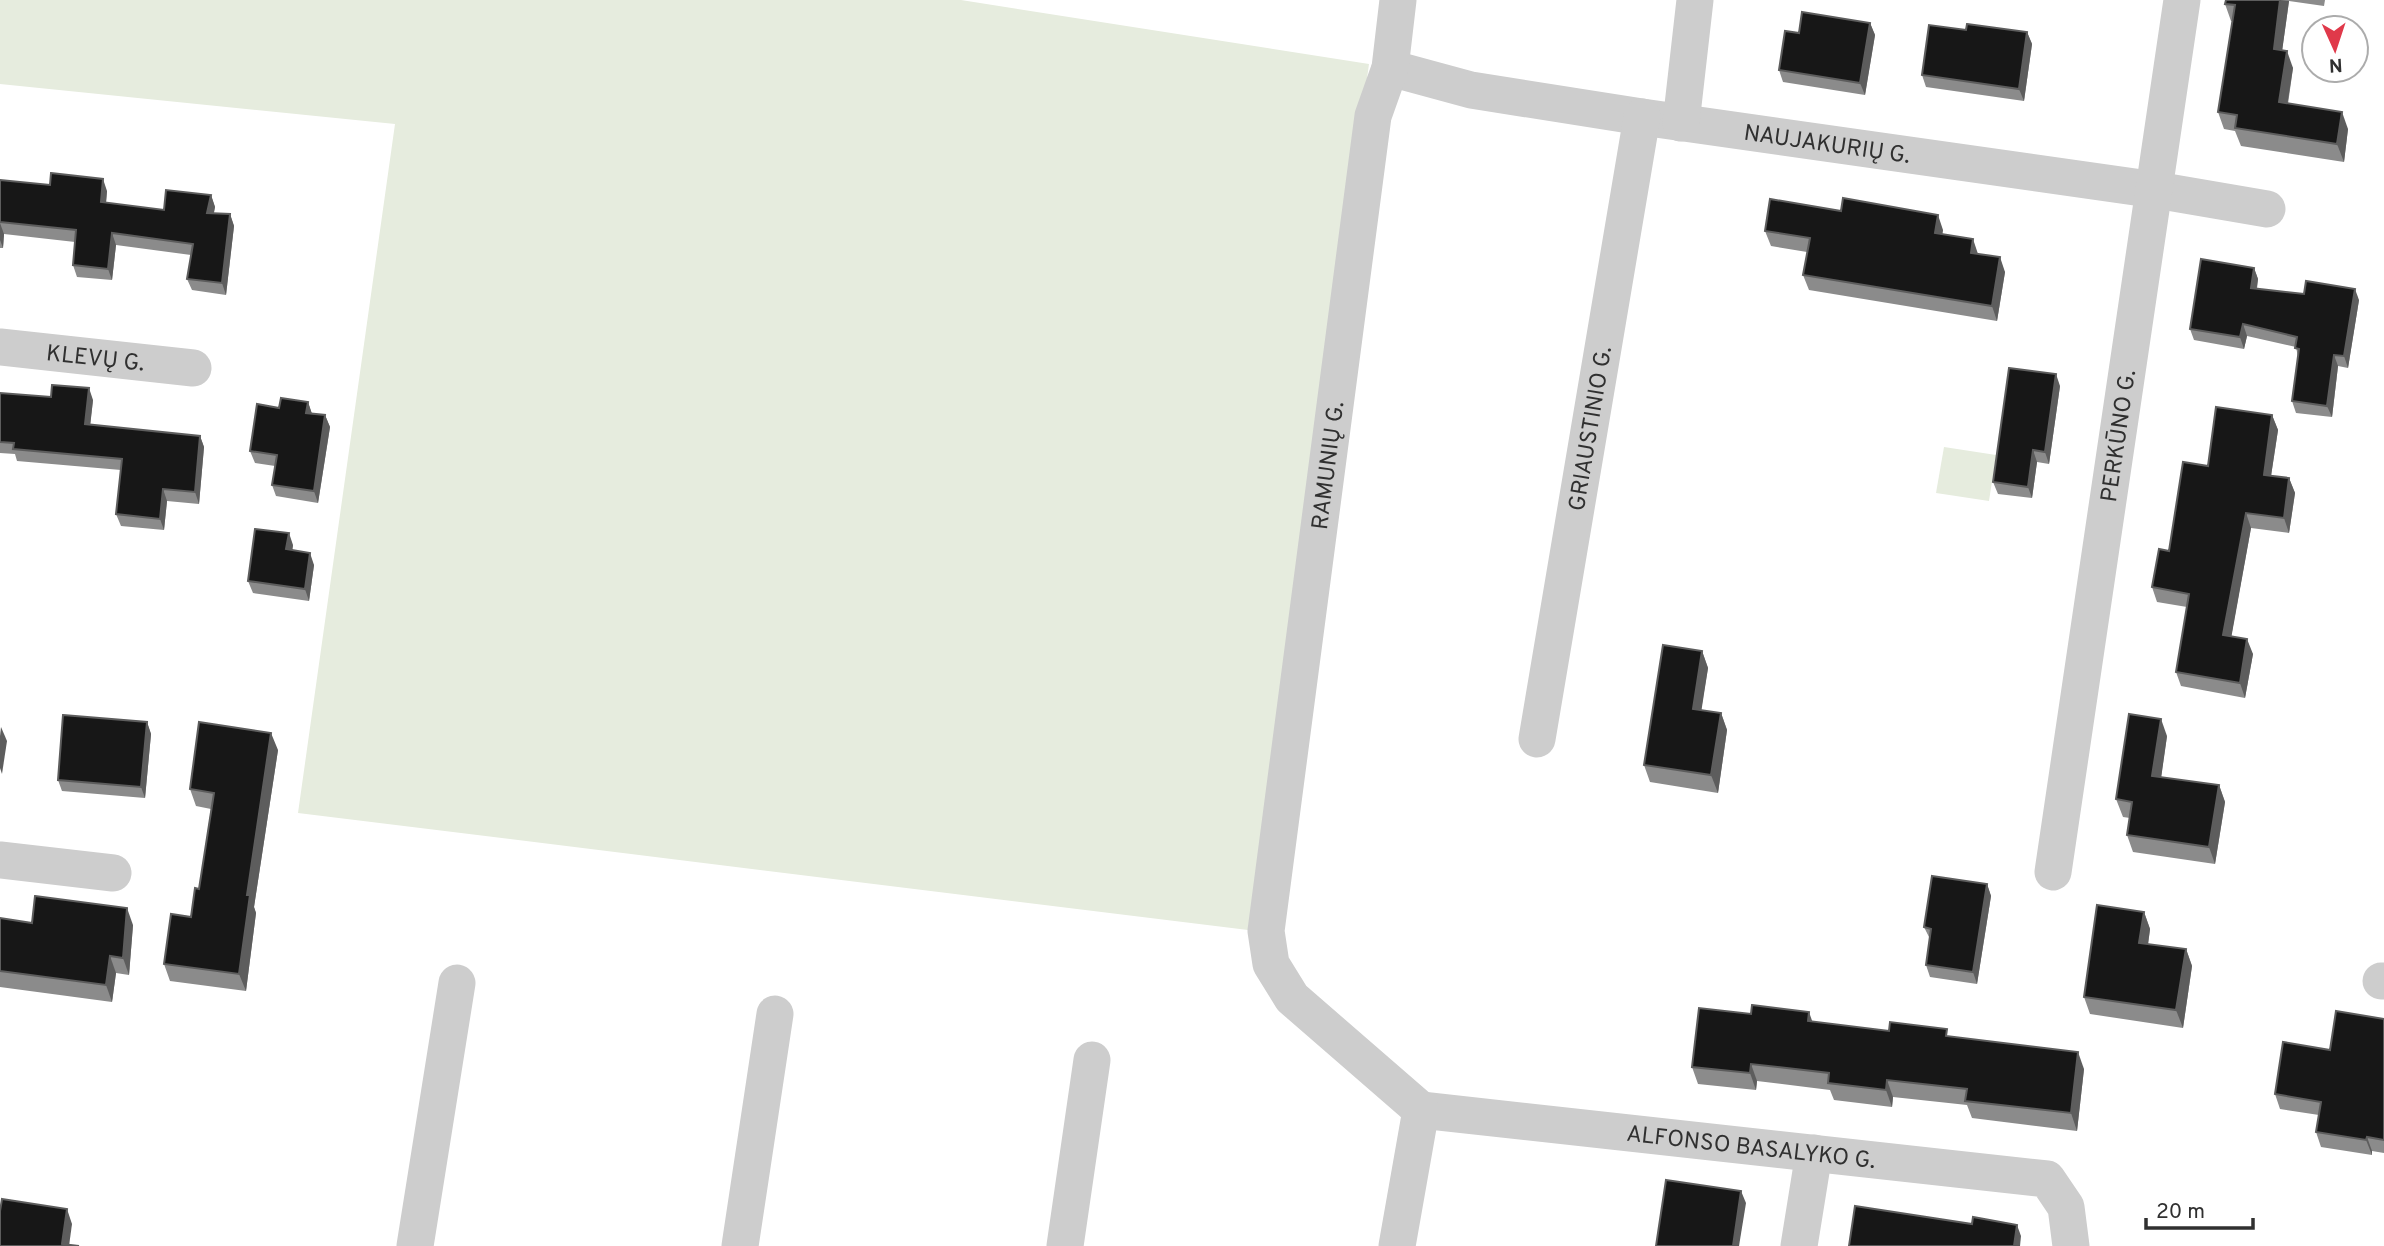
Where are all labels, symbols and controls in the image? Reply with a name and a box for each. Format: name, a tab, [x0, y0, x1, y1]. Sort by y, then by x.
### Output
north arrow	[2300, 14, 2370, 84]
text: N	[2328, 52, 2343, 76]
street label: NAUJAKURIŲ G.	[1742, 120, 1912, 172]
street label: KLEVŲ G.	[45, 340, 146, 380]
street label: GRIAUSTINIO G.	[1564, 344, 1620, 513]
street label: PERKŪNO G.	[2096, 368, 2144, 504]
street label: RAMUNIŲ G.	[1307, 400, 1352, 532]
street label: ALFONSO BASALYKO G.	[1625, 1121, 1877, 1177]
scale bar	[2146, 1186, 2253, 1230]
text: 20 m	[2156, 1199, 2205, 1226]

